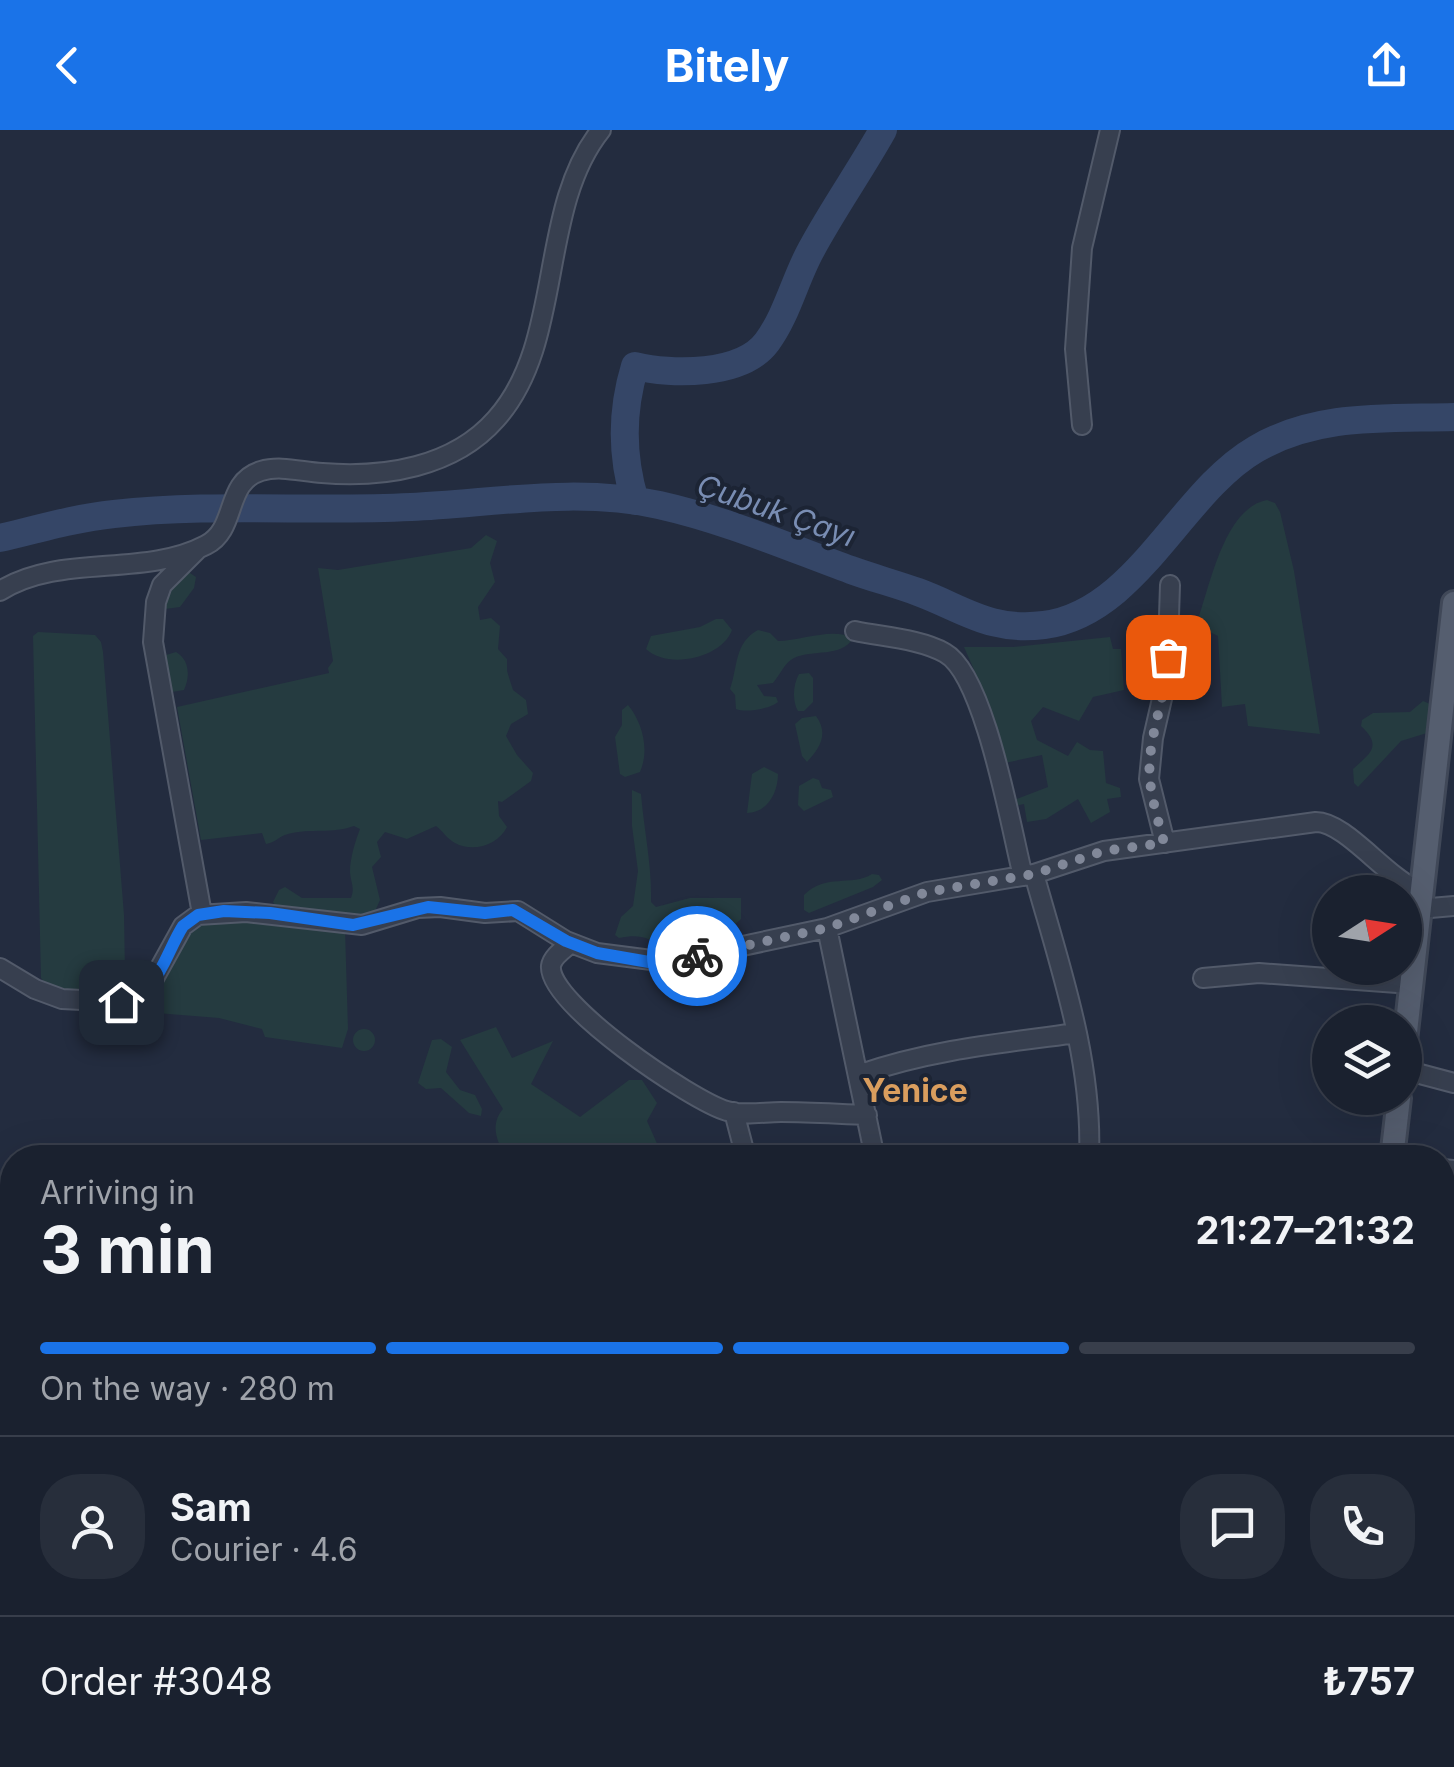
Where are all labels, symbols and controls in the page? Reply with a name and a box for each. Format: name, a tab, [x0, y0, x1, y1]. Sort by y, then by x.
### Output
icon: back	[40, 38, 95, 93]
text: Bitely	[665, 38, 789, 93]
icon: share	[1359, 38, 1414, 93]
water label: Çubuk Çayı	[693, 466, 860, 554]
pin	[1126, 615, 1211, 700]
icon: bag	[1141, 630, 1196, 685]
north arrow	[1312, 875, 1422, 985]
map controls	[1312, 875, 1422, 1115]
courier	[647, 906, 747, 1006]
icon: bike	[670, 929, 725, 984]
pin	[79, 960, 164, 1045]
icon: home	[94, 975, 149, 1030]
button: layers	[1312, 1005, 1422, 1115]
district label: Yenice	[862, 1071, 968, 1110]
text: Arriving in	[40, 1173, 195, 1212]
text: 21:27–21:32	[1195, 1207, 1415, 1253]
text: 3 min	[40, 1210, 215, 1289]
text: On the way · 280 m	[40, 1369, 335, 1408]
button: person	[40, 1474, 145, 1579]
button: chat	[1180, 1474, 1285, 1579]
button: phone	[1310, 1474, 1415, 1579]
text: Sam	[170, 1484, 252, 1530]
text: Courier · 4.6	[170, 1530, 358, 1569]
text: Order #3048	[40, 1658, 273, 1704]
text: ₺757	[1322, 1658, 1415, 1704]

